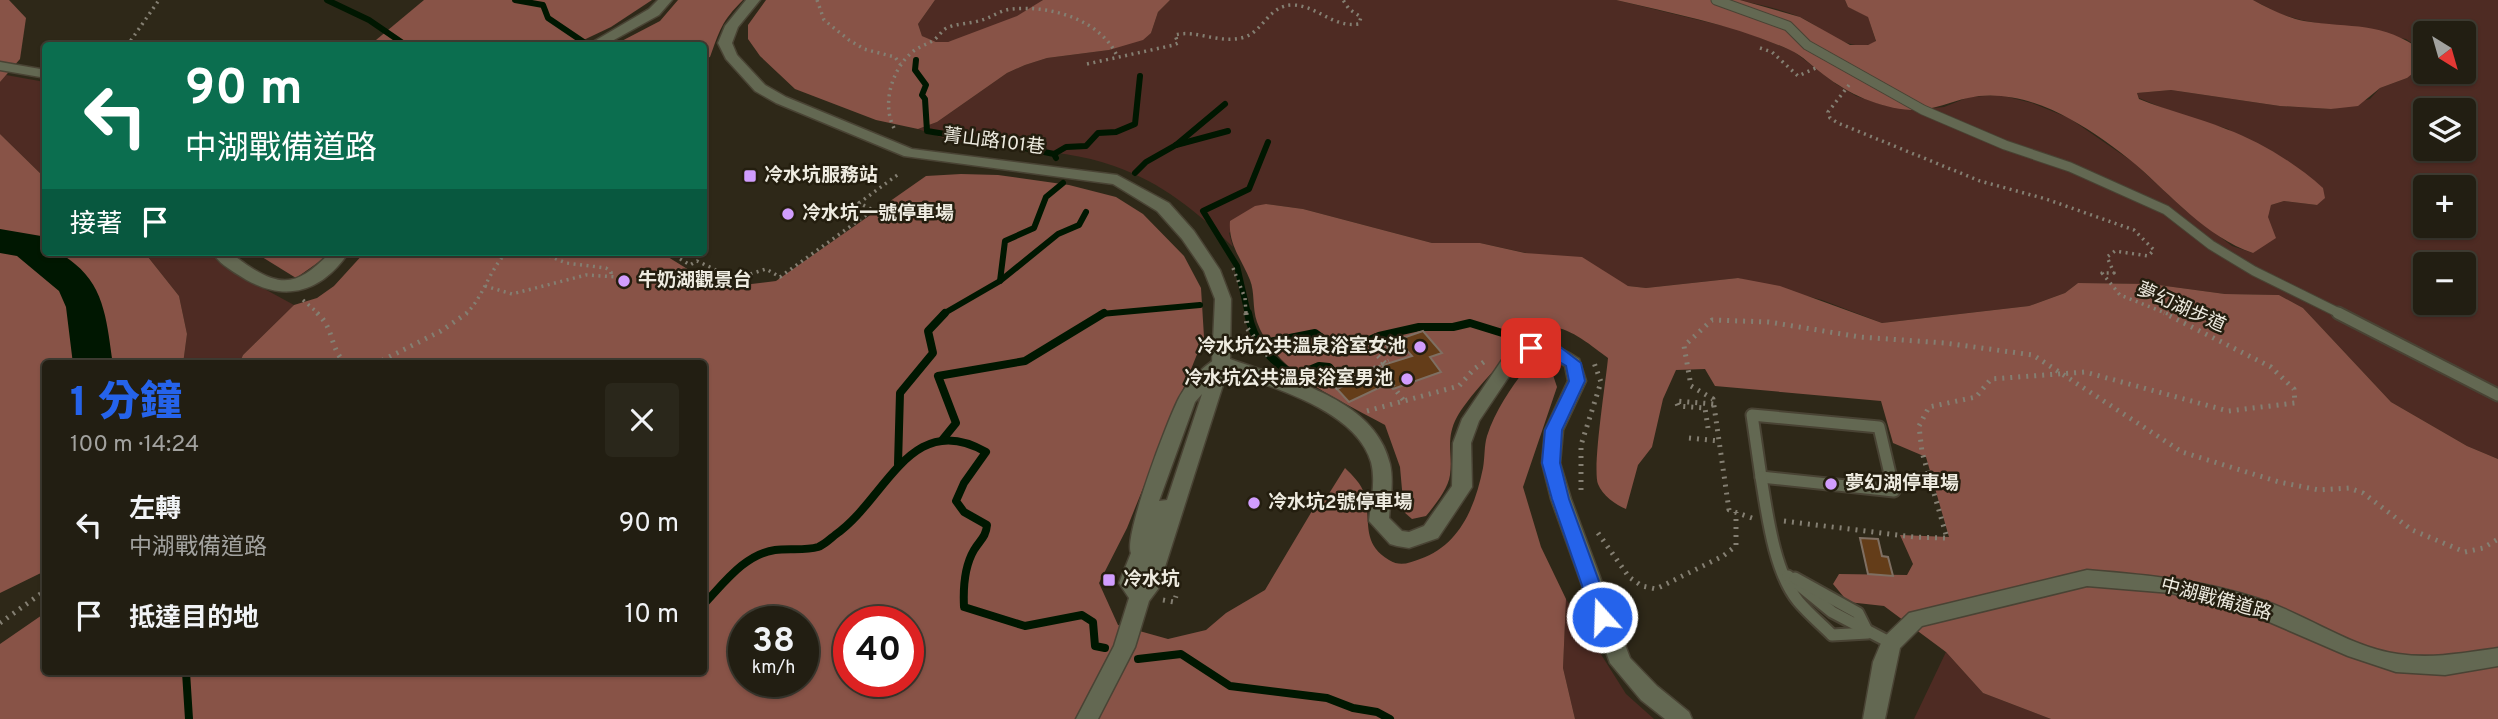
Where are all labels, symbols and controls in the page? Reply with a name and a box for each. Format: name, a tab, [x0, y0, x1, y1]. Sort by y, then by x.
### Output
north arrow	[2413, 21, 2476, 84]
map controls	[2413, 21, 2476, 315]
text: 90 m	[185, 60, 303, 122]
icon: left	[70, 70, 161, 161]
button: layers	[2413, 98, 2476, 161]
street label: 菁山路101巷	[942, 124, 1046, 160]
text: 中湖戰備道路	[185, 130, 377, 170]
place label: 冷水坑服務站	[764, 164, 878, 188]
marker: 冷水坑服務站	[742, 168, 758, 184]
button: +	[2413, 175, 2476, 238]
place label: 冷水坑一號停車場	[802, 202, 954, 226]
icon: arrive	[136, 203, 174, 241]
marker: 冷水坑一號停車場	[780, 206, 796, 222]
text: 接著	[70, 209, 122, 242]
button: −	[2413, 252, 2476, 315]
place label: 牛奶湖觀景台	[638, 269, 752, 293]
marker: 牛奶湖觀景台	[616, 273, 632, 289]
street label: 夢幻湖步道	[2133, 278, 2229, 338]
pin	[1501, 318, 1561, 378]
icon: arrive	[1512, 329, 1550, 367]
place label: 冷水坑公共溫泉浴室女池	[1197, 335, 1406, 359]
marker: 冷水坑公共溫泉浴室女池	[1412, 339, 1428, 355]
place label: 冷水坑公共溫泉浴室男池	[1184, 367, 1393, 391]
marker: 冷水坑公共溫泉浴室男池	[1399, 371, 1415, 387]
text: 1 分鐘	[70, 378, 182, 431]
button: close	[605, 383, 679, 457]
text: 100 m · 14:24	[70, 431, 199, 460]
place label: 夢幻湖停車場	[1845, 472, 1959, 496]
marker: 夢幻湖停車場	[1823, 476, 1839, 492]
place label: 冷水坑2號停車場	[1268, 491, 1413, 515]
text: 左轉	[129, 494, 181, 527]
marker: 冷水坑2號停車場	[1246, 495, 1262, 511]
icon: left	[70, 506, 108, 544]
text: 90 m	[619, 508, 679, 541]
text: 中湖戰備道路	[129, 534, 267, 563]
place label: 冷水坑	[1123, 568, 1180, 592]
marker: 冷水坑	[1101, 572, 1117, 588]
street label: 中湖戰備道路	[2158, 574, 2274, 626]
position arrow	[1565, 580, 1639, 654]
icon: arrive	[70, 597, 108, 635]
text: 10 m	[624, 599, 679, 632]
text: 抵達目的地	[129, 603, 259, 636]
speed limit sign: 40	[833, 606, 924, 697]
text: 38	[752, 620, 795, 664]
text: km/h	[752, 657, 795, 680]

